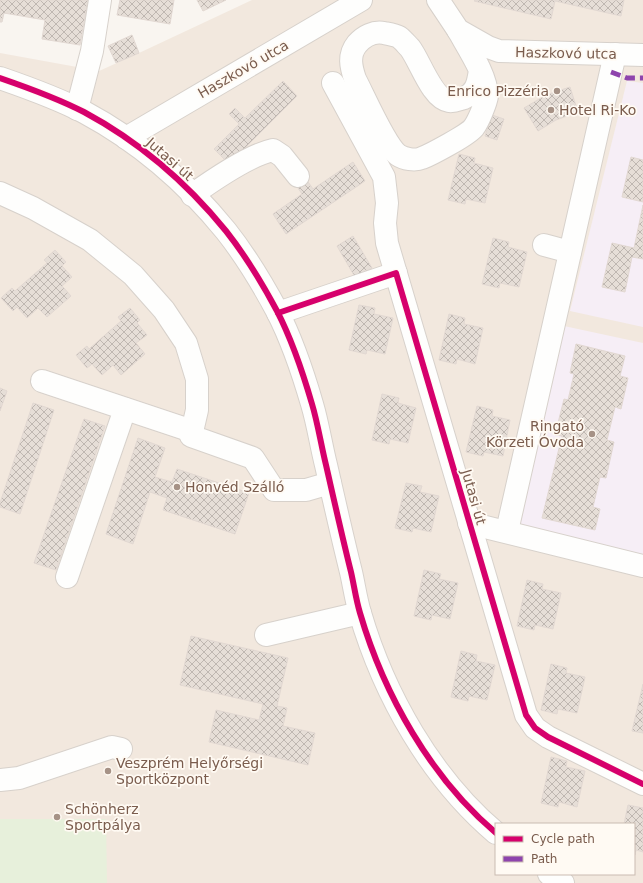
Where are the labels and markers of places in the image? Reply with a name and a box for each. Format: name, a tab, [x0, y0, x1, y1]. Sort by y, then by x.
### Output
place label: Enrico Pizzéria	[447, 83, 549, 99]
marker: Enrico Pizzéria	[552, 86, 562, 96]
place label: Hotel Ri-Ko	[559, 102, 636, 118]
marker: Hotel Ri-Ko	[546, 105, 556, 115]
place label: Ringató Körzeti Óvoda	[486, 418, 584, 450]
marker: Ringató Körzeti Óvoda	[587, 429, 597, 439]
place label: Honvéd Szálló	[185, 479, 284, 495]
marker: Honvéd Szálló	[172, 482, 182, 492]
place label: Veszprém Helyőrségi Sportközpont	[116, 755, 263, 787]
marker: Veszprém Helyőrségi Sportközpont	[103, 766, 113, 776]
place label: Schönherz Sportpálya	[65, 801, 141, 833]
marker: Schönherz Sportpálya	[52, 812, 62, 822]

